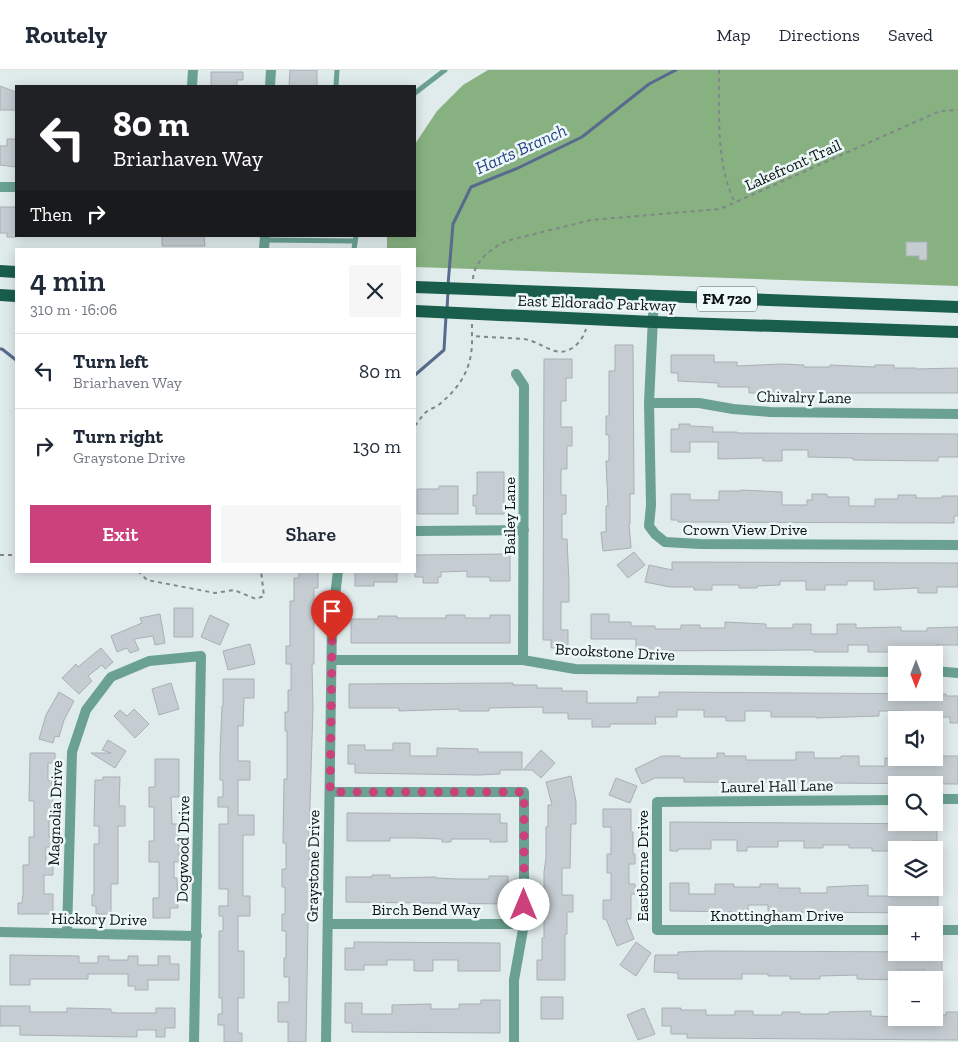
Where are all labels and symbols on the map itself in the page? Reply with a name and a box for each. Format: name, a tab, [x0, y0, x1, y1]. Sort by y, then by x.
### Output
water label: Harts Branch	[472, 119, 570, 179]
street label: Lakefront Trail	[742, 135, 844, 195]
road number: FM 720	[697, 286, 757, 312]
street label: East Eldorado Parkway	[517, 291, 678, 315]
street label: Chivalry Lane	[756, 387, 852, 407]
street label: Bailey Lane	[500, 477, 519, 555]
street label: Crown View Drive	[683, 520, 807, 539]
pin	[311, 590, 353, 641]
street label: Brookstone Drive	[554, 639, 676, 665]
north arrow	[888, 646, 942, 701]
street label: Magnolia Drive	[44, 760, 66, 866]
street label: Laurel Hall Lane	[721, 776, 833, 796]
street label: Dogwood Drive	[173, 795, 193, 903]
street label: Graystone Drive	[303, 810, 323, 922]
street label: Eastborne Drive	[633, 810, 652, 922]
position arrow	[497, 878, 549, 930]
street label: Birch Bend Way	[372, 900, 481, 919]
street label: Knottingham Drive	[710, 906, 844, 925]
street label: Hickory Drive	[51, 909, 147, 929]

